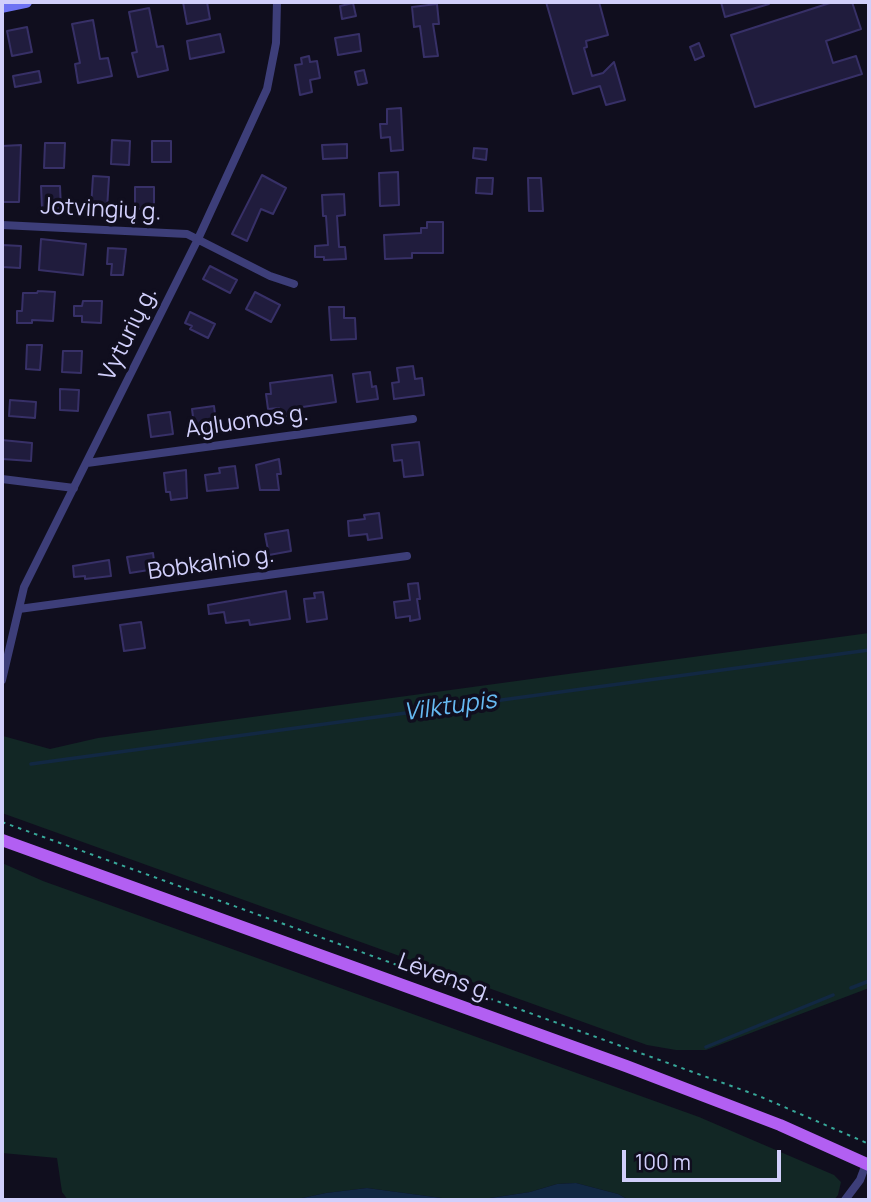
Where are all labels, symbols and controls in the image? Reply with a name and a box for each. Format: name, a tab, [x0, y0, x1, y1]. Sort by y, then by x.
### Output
street label: Jotvingių g.	[40, 193, 162, 227]
street label: Vyturių g.	[94, 282, 164, 386]
street label: Agluonos g.	[184, 400, 310, 444]
street label: Bobkalnio g.	[146, 541, 276, 587]
water label: Vilktupis	[402, 686, 498, 728]
street label: Lėvens g.	[394, 948, 496, 1008]
scale bar	[626, 1136, 785, 1180]
text: 100 m	[635, 1148, 691, 1176]

